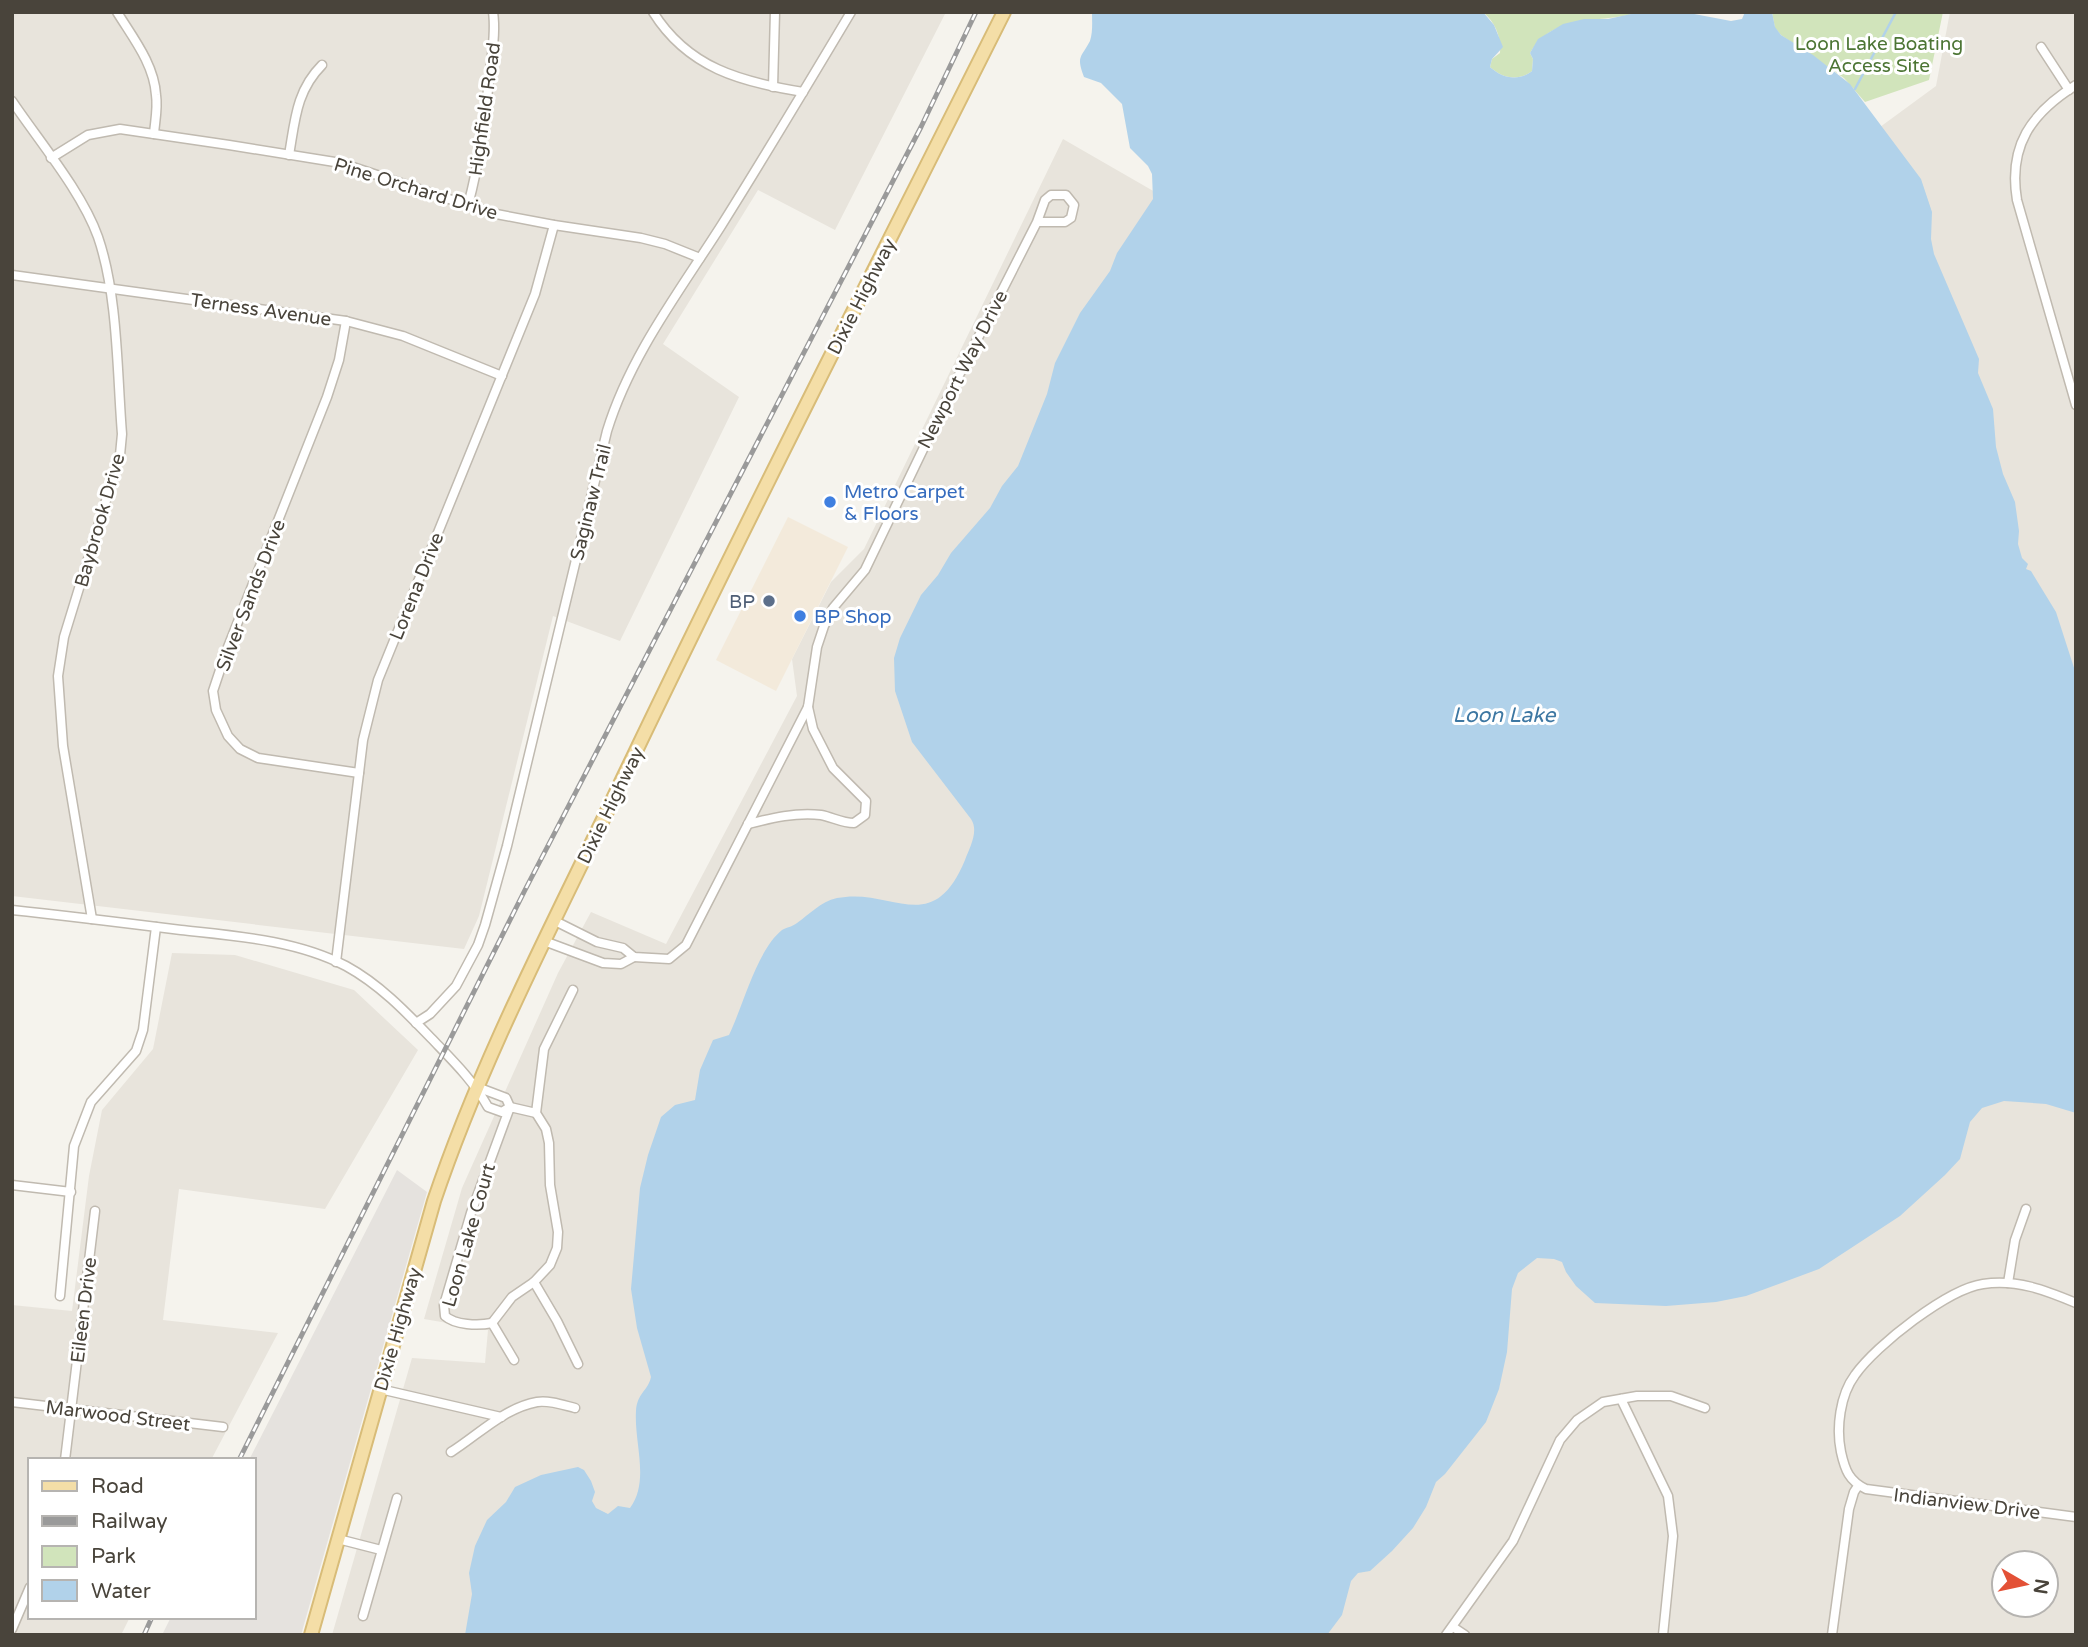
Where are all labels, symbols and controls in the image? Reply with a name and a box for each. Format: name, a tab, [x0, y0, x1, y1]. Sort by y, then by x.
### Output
park label: Loon Lake Boating Access Site	[1795, 33, 1963, 77]
street label: Highfield Road	[465, 41, 505, 177]
street label: Pine Orchard Drive	[331, 154, 500, 224]
street label: Dixie Highway	[823, 235, 901, 358]
street label: Newport Way Drive	[913, 287, 1012, 452]
street label: Terness Avenue	[189, 289, 333, 331]
street label: Saginaw Trail	[566, 442, 616, 563]
street label: Baybrook Drive	[70, 451, 130, 590]
place label: Metro Carpet & Floors	[844, 481, 965, 525]
marker: Metro Carpet & Floors	[822, 494, 838, 510]
street label: Silver Sands Drive	[212, 516, 290, 674]
street label: Lorena Drive	[385, 529, 449, 643]
place label: BP	[729, 591, 755, 613]
marker: BP	[761, 593, 777, 609]
place label: BP Shop	[814, 606, 892, 628]
marker: BP Shop	[792, 608, 808, 624]
water label: Loon Lake	[1453, 703, 1557, 728]
street label: Dixie Highway	[573, 743, 649, 868]
street label: Loon Lake Court	[438, 1161, 500, 1310]
street label: Eileen Drive	[67, 1256, 101, 1364]
street label: Dixie Highway	[370, 1265, 426, 1394]
street label: Marwood Street	[44, 1396, 191, 1436]
legend	[28, 1458, 256, 1619]
text: Road	[91, 1474, 144, 1499]
street label: Indianview Drive	[1892, 1484, 2042, 1524]
text: Railway	[91, 1509, 168, 1534]
text: Park	[91, 1544, 136, 1569]
north arrow	[1990, 1549, 2060, 1619]
text: N	[2029, 1577, 2053, 1596]
text: Water	[91, 1579, 151, 1604]

